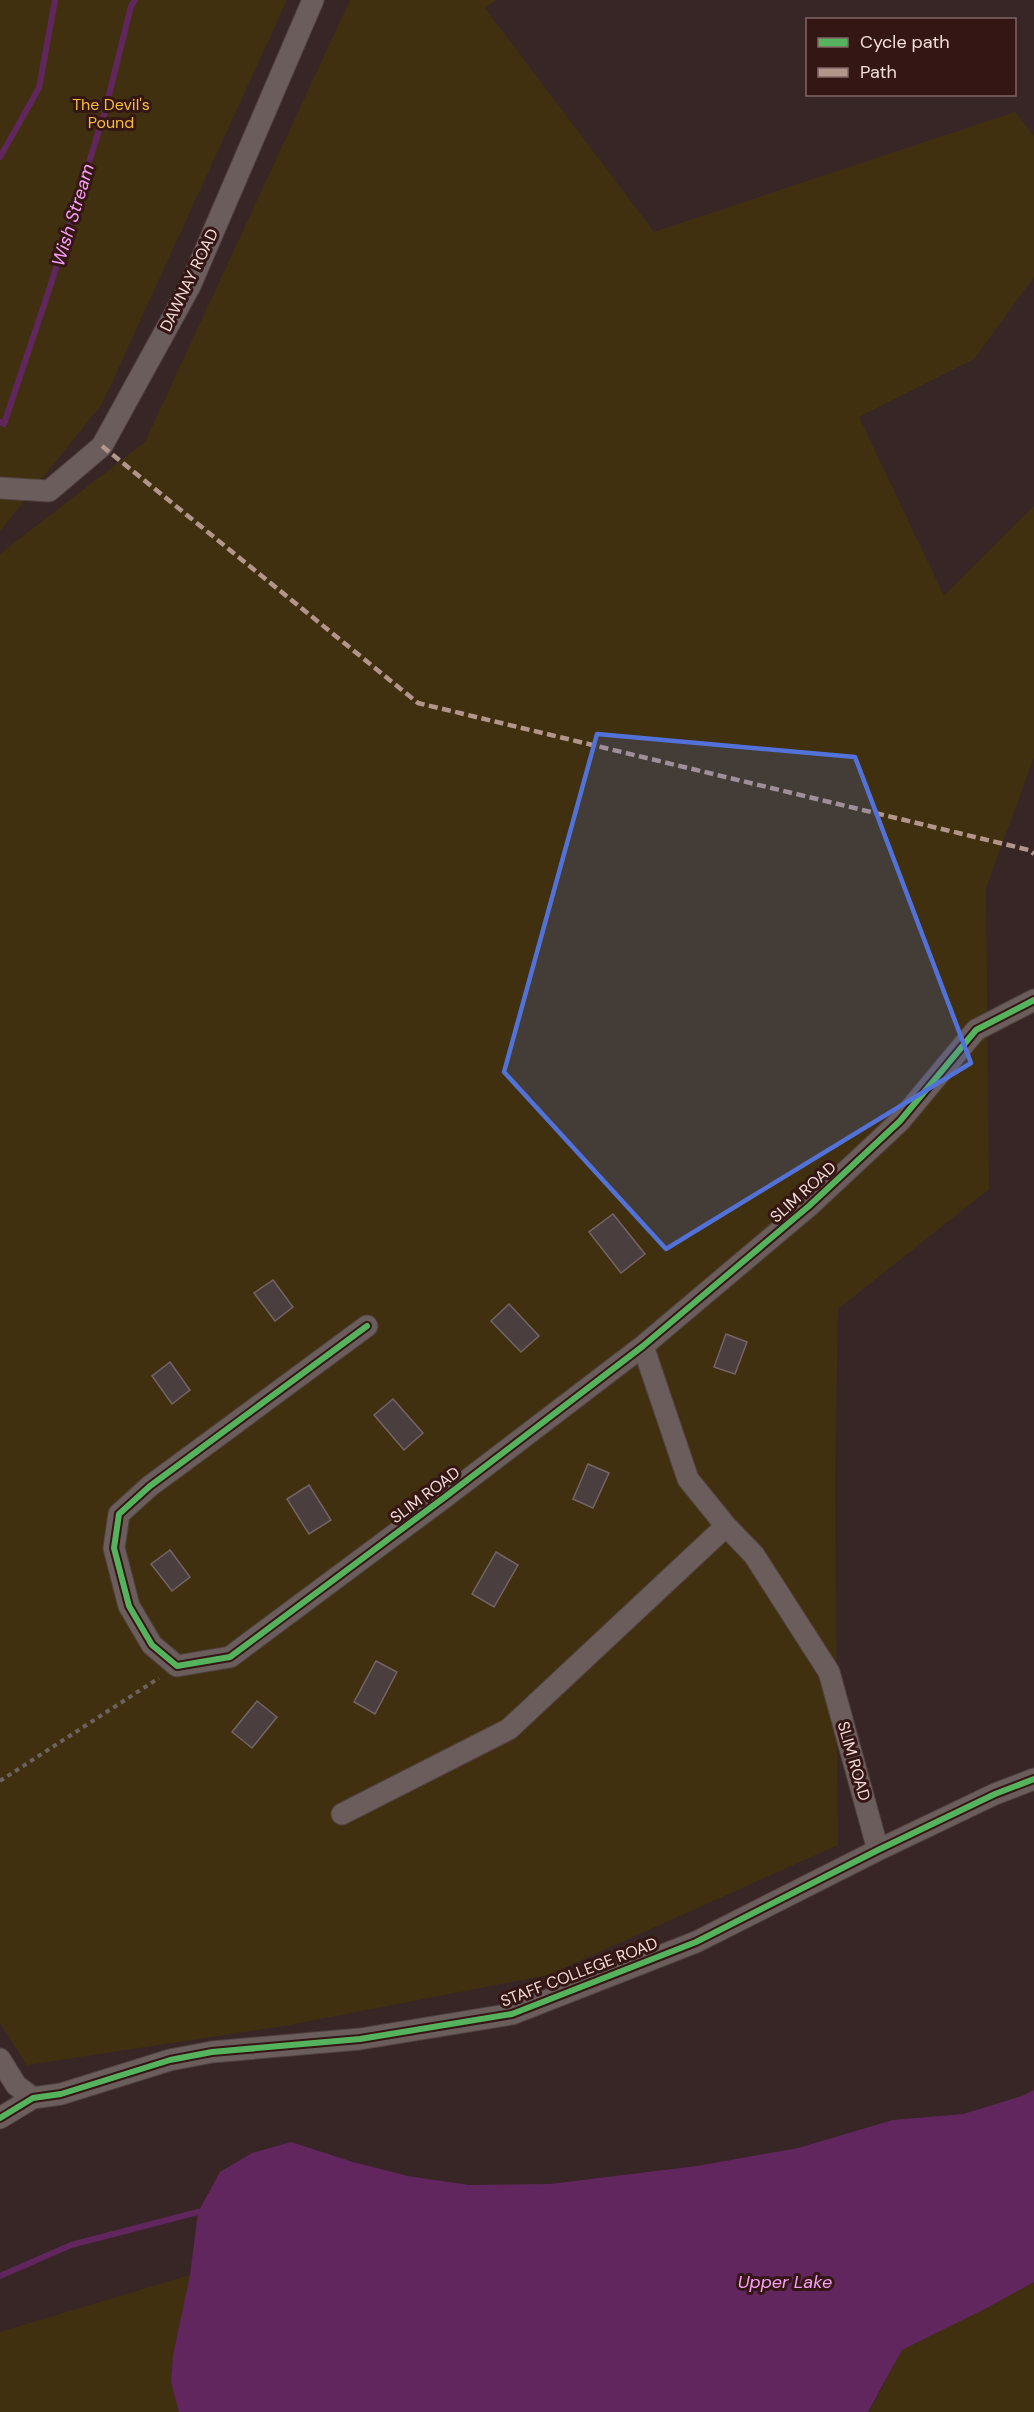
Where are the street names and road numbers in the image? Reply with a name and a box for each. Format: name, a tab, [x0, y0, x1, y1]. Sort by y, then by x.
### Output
street label: DAWNAY ROAD	[155, 225, 223, 335]
street label: SLIM ROAD	[766, 1157, 840, 1227]
street label: SLIM ROAD	[386, 1462, 464, 1528]
street label: SLIM ROAD	[833, 1719, 875, 1803]
street label: STAFF COLLEGE ROAD	[497, 1932, 661, 2012]

